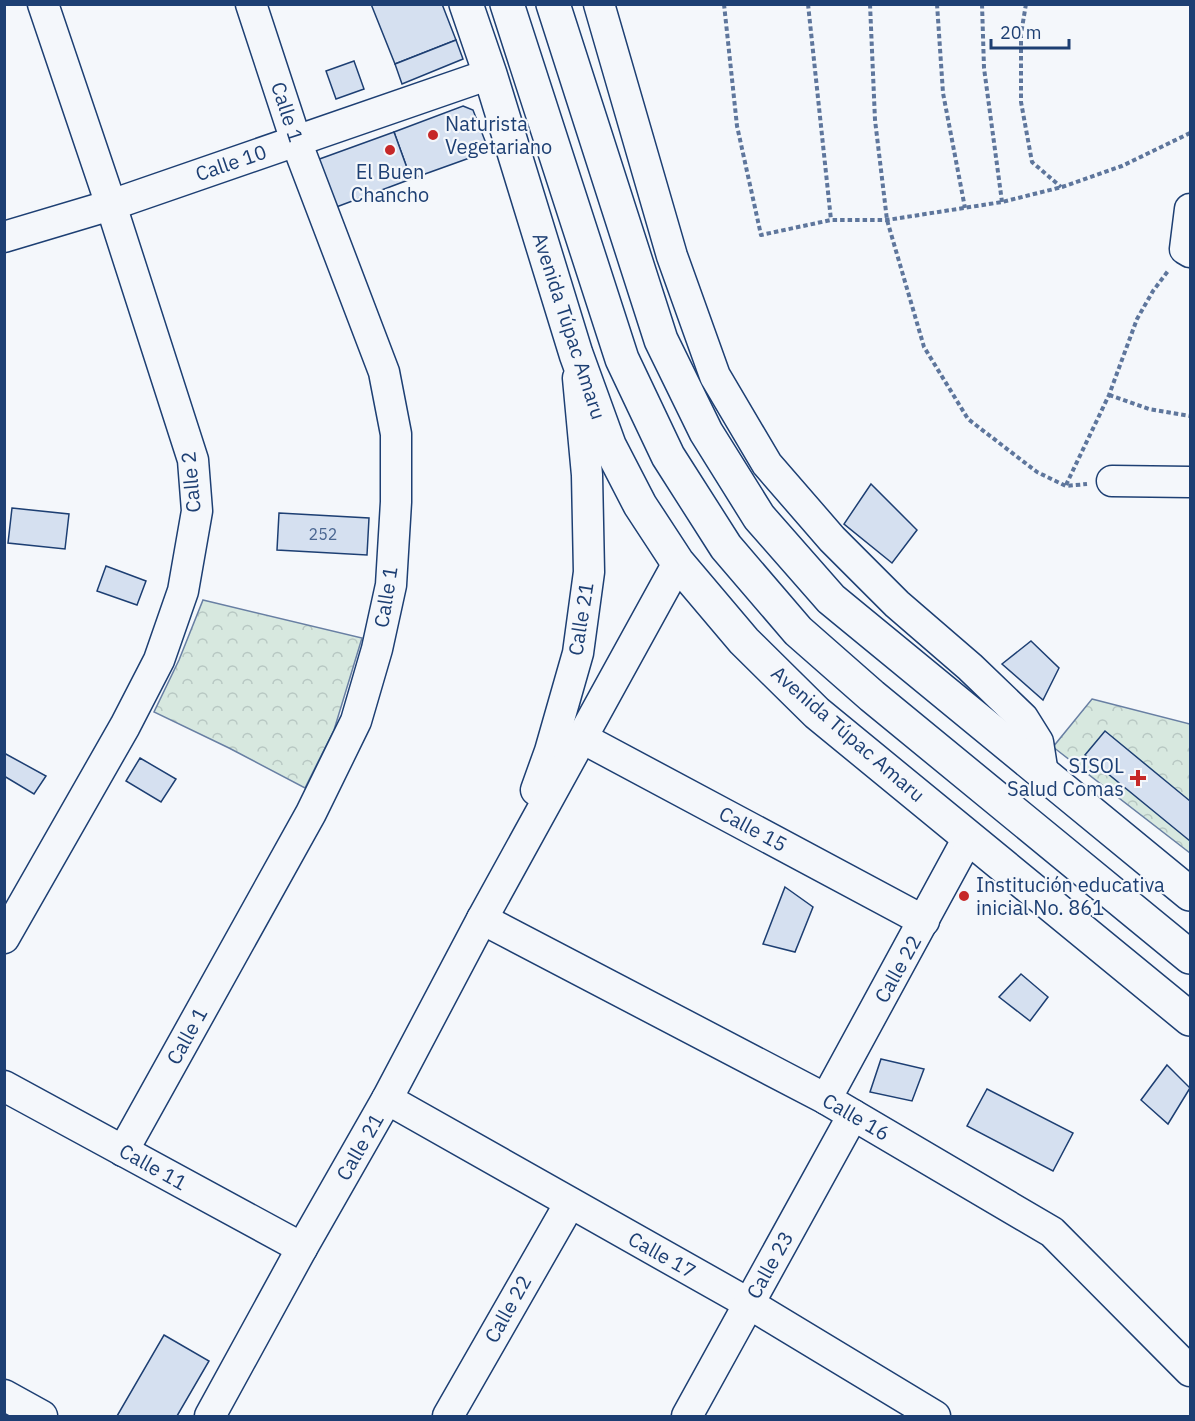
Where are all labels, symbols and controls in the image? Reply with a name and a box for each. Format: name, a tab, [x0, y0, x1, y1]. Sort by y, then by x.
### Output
scale bar	[991, 12, 1069, 50]
text: 20 m	[1000, 21, 1042, 44]
street label: Calle 1	[265, 78, 310, 145]
place label: Naturista Vegetariano	[445, 110, 552, 160]
marker: Naturista Vegetariano	[426, 128, 440, 142]
street label: Calle 10	[192, 138, 270, 187]
marker: El Buen Chancho	[383, 143, 397, 157]
place label: El Buen Chancho	[351, 158, 429, 208]
street label: Avenida Túpac Amaru	[527, 229, 612, 423]
street label: Calle 2	[174, 450, 207, 514]
house number: 252	[309, 524, 337, 544]
street label: Calle 1	[367, 564, 404, 629]
street label: Calle 21	[561, 580, 600, 657]
street label: Avenida Túpac Amaru	[766, 659, 931, 808]
place label: SISOL Salud Comas	[1007, 752, 1124, 802]
marker: SISOL Salud Comas	[1129, 769, 1147, 787]
street label: Calle 15	[714, 799, 792, 858]
place label: Institución educativa inicial No. 861	[976, 871, 1165, 921]
marker: Institución educativa inicial No. 861	[957, 889, 971, 903]
street label: Calle 22	[868, 930, 927, 1007]
street label: Calle 1	[160, 1002, 213, 1069]
street label: Calle 16	[818, 1086, 895, 1147]
street label: Calle 21	[329, 1108, 390, 1185]
street label: Calle 11	[115, 1137, 192, 1196]
street label: Calle 17	[624, 1225, 701, 1284]
street label: Calle 23	[740, 1226, 799, 1303]
street label: Calle 22	[478, 1270, 537, 1347]

